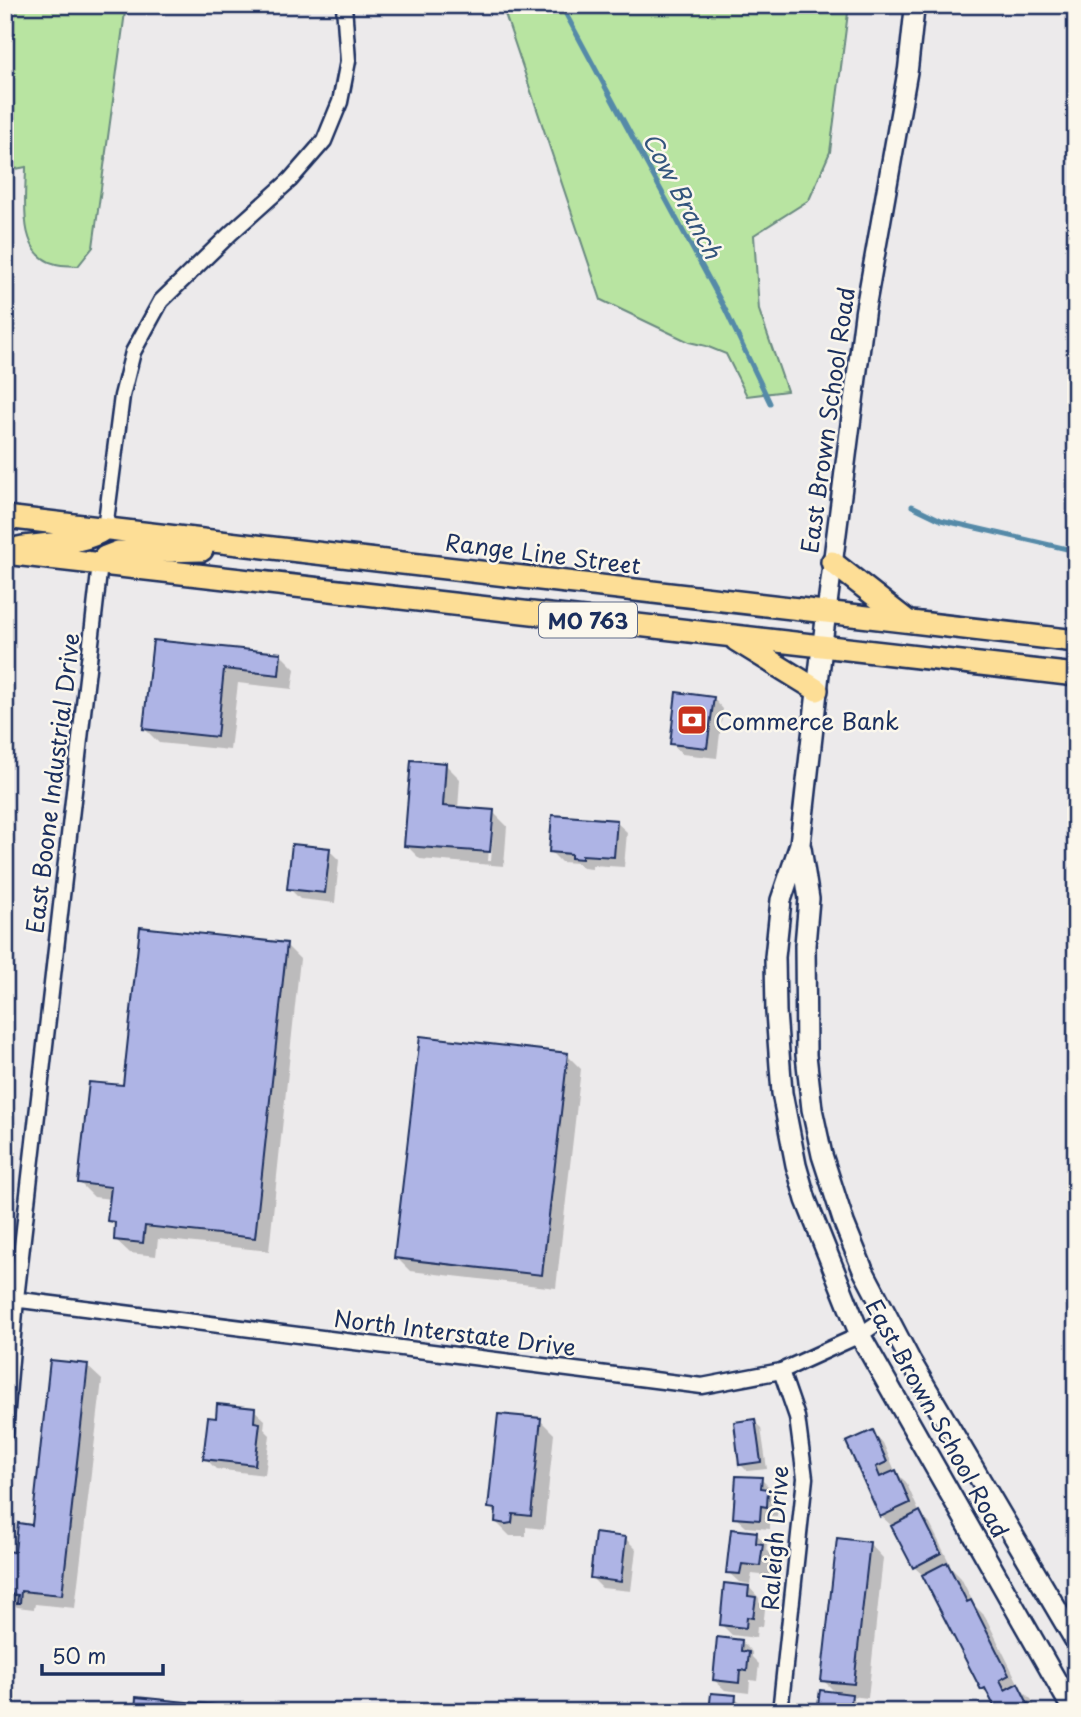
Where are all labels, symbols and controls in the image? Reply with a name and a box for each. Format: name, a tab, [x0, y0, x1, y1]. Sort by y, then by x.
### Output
water label: Cow Branch	[635, 125, 732, 266]
street label: East Brown School Road	[791, 285, 863, 555]
street label: Range Line Street	[443, 524, 643, 582]
road number: MO 763	[539, 602, 637, 638]
street label: East Boone Industrial Drive	[16, 631, 88, 935]
bank icon: Commerce Bank	[675, 703, 709, 737]
place label: Commerce Bank	[715, 703, 899, 738]
street label: East Brown School Road	[858, 1292, 1018, 1544]
street label: North Interstate Drive	[332, 1300, 578, 1364]
street label: Raleigh Drive	[751, 1465, 797, 1611]
scale bar	[42, 1633, 163, 1677]
text: 50 m	[52, 1639, 106, 1671]

